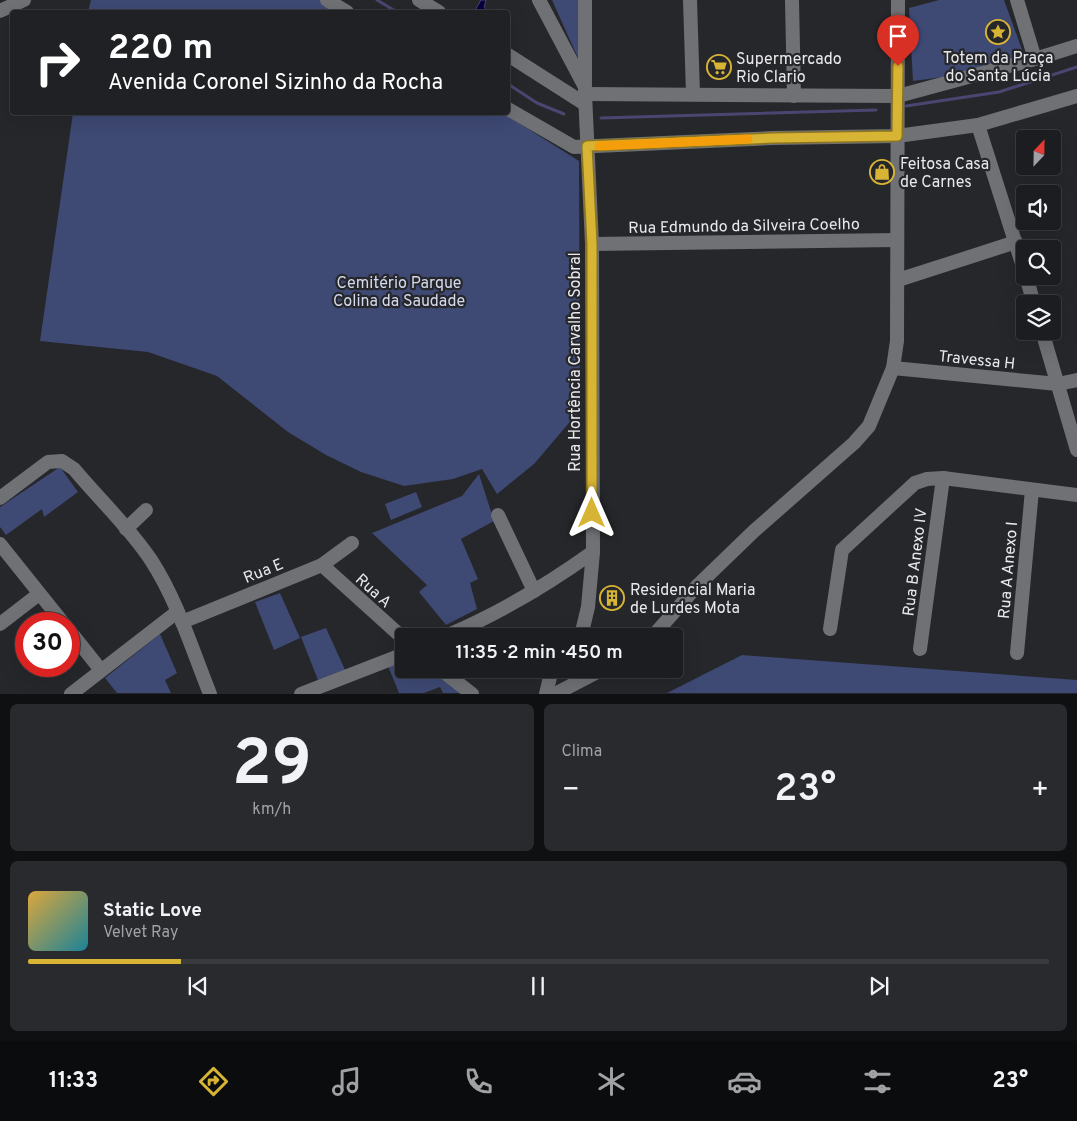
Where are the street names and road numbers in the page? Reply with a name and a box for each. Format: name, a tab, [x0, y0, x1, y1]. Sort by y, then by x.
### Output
street label: Rua Edmundo da Silveira Coelho	[628, 215, 860, 239]
street label: Rua Hortência Carvalho Sobral	[566, 252, 586, 472]
street label: Travessa H	[937, 347, 1016, 375]
street label: Rua B Anexo IV	[899, 507, 933, 618]
street label: Rua A Anexo I	[995, 521, 1023, 620]
street label: Rua E	[241, 555, 287, 589]
street label: Rua A	[350, 570, 395, 613]

